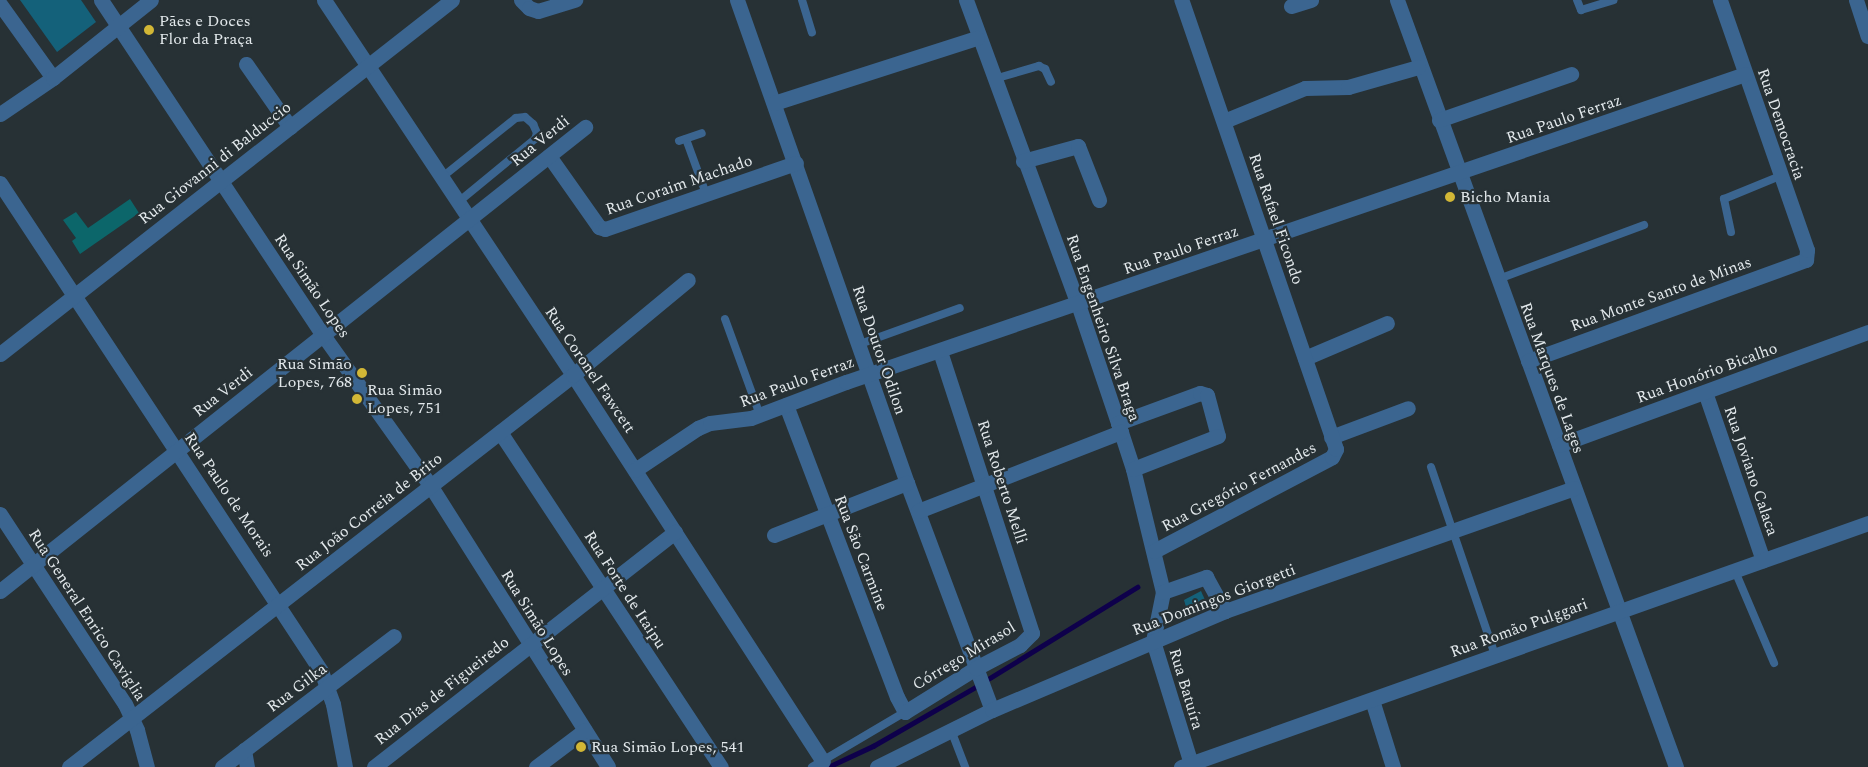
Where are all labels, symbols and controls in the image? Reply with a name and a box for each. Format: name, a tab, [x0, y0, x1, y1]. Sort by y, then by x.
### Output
place label: Pães e Doces Flor da Praça	[159, 11, 253, 49]
marker: Pães e Doces Flor da Praça	[143, 24, 155, 36]
street label: Rua Democracia	[1753, 66, 1809, 182]
street label: Rua Paulo Ferraz	[1504, 90, 1624, 148]
street label: Rua Giovanni di Balduccio	[135, 98, 295, 228]
street label: Rua Verdi	[507, 111, 573, 171]
street label: Rua Coraim Machado	[603, 151, 755, 219]
street label: Rua Rafael Ficondo	[1245, 151, 1307, 287]
place label: Bicho Mania	[1460, 187, 1550, 207]
marker: Bicho Mania	[1444, 191, 1456, 203]
street label: Rua Paulo Ferraz	[1121, 221, 1241, 279]
street label: Rua Simão Lopes	[270, 230, 354, 342]
street label: Rua Engenheiro Silva Braga	[1062, 232, 1144, 424]
street label: Rua Monte Santo de Minas	[1568, 252, 1754, 336]
street label: Rua Doutor Odilon	[848, 283, 910, 417]
street label: Rua Marques de Lages	[1516, 300, 1588, 456]
street label: Rua Coronel Fawcett	[541, 303, 639, 437]
street label: Rua Honório Bicalho	[1634, 339, 1780, 407]
street label: Rua Paulo Ferraz	[737, 352, 857, 412]
place label: Rua Simão Lopes, 768	[277, 354, 352, 392]
street label: Rua Verdi	[189, 363, 257, 421]
marker: Rua Simão Lopes, 768	[356, 367, 368, 379]
place label: Rua Simão Lopes, 751	[367, 380, 442, 418]
marker: Rua Simão Lopes, 751	[351, 393, 363, 405]
street label: Rua Joviano Calaca	[1720, 404, 1782, 538]
street label: Rua Roberto Melli	[973, 417, 1031, 547]
street label: Rua Paulo de Morais	[180, 429, 278, 561]
street label: Rua Gregório Fernandes	[1158, 438, 1320, 536]
street label: Rua João Correia de Brito	[292, 449, 446, 575]
street label: Rua São Carmine	[830, 493, 892, 613]
street label: Rua General Enrico Caviglia	[24, 525, 150, 705]
street label: Rua Forte de Itaipu	[580, 527, 670, 653]
street label: Rua Domingos Giorgetti	[1130, 560, 1298, 640]
street label: Rua Simão Lopes	[497, 566, 577, 680]
street label: Rua Romão Pulggari	[1448, 594, 1590, 662]
street label: Córrego Mirasol	[909, 618, 1019, 694]
street label: Rua Dias de Figueiredo	[371, 633, 513, 749]
street label: Rua Batuíra	[1165, 646, 1207, 732]
street label: Rua Gilka	[263, 659, 331, 717]
place label: Rua Simão Lopes, 541	[591, 737, 744, 757]
marker: Rua Simão Lopes, 541	[575, 741, 587, 753]

